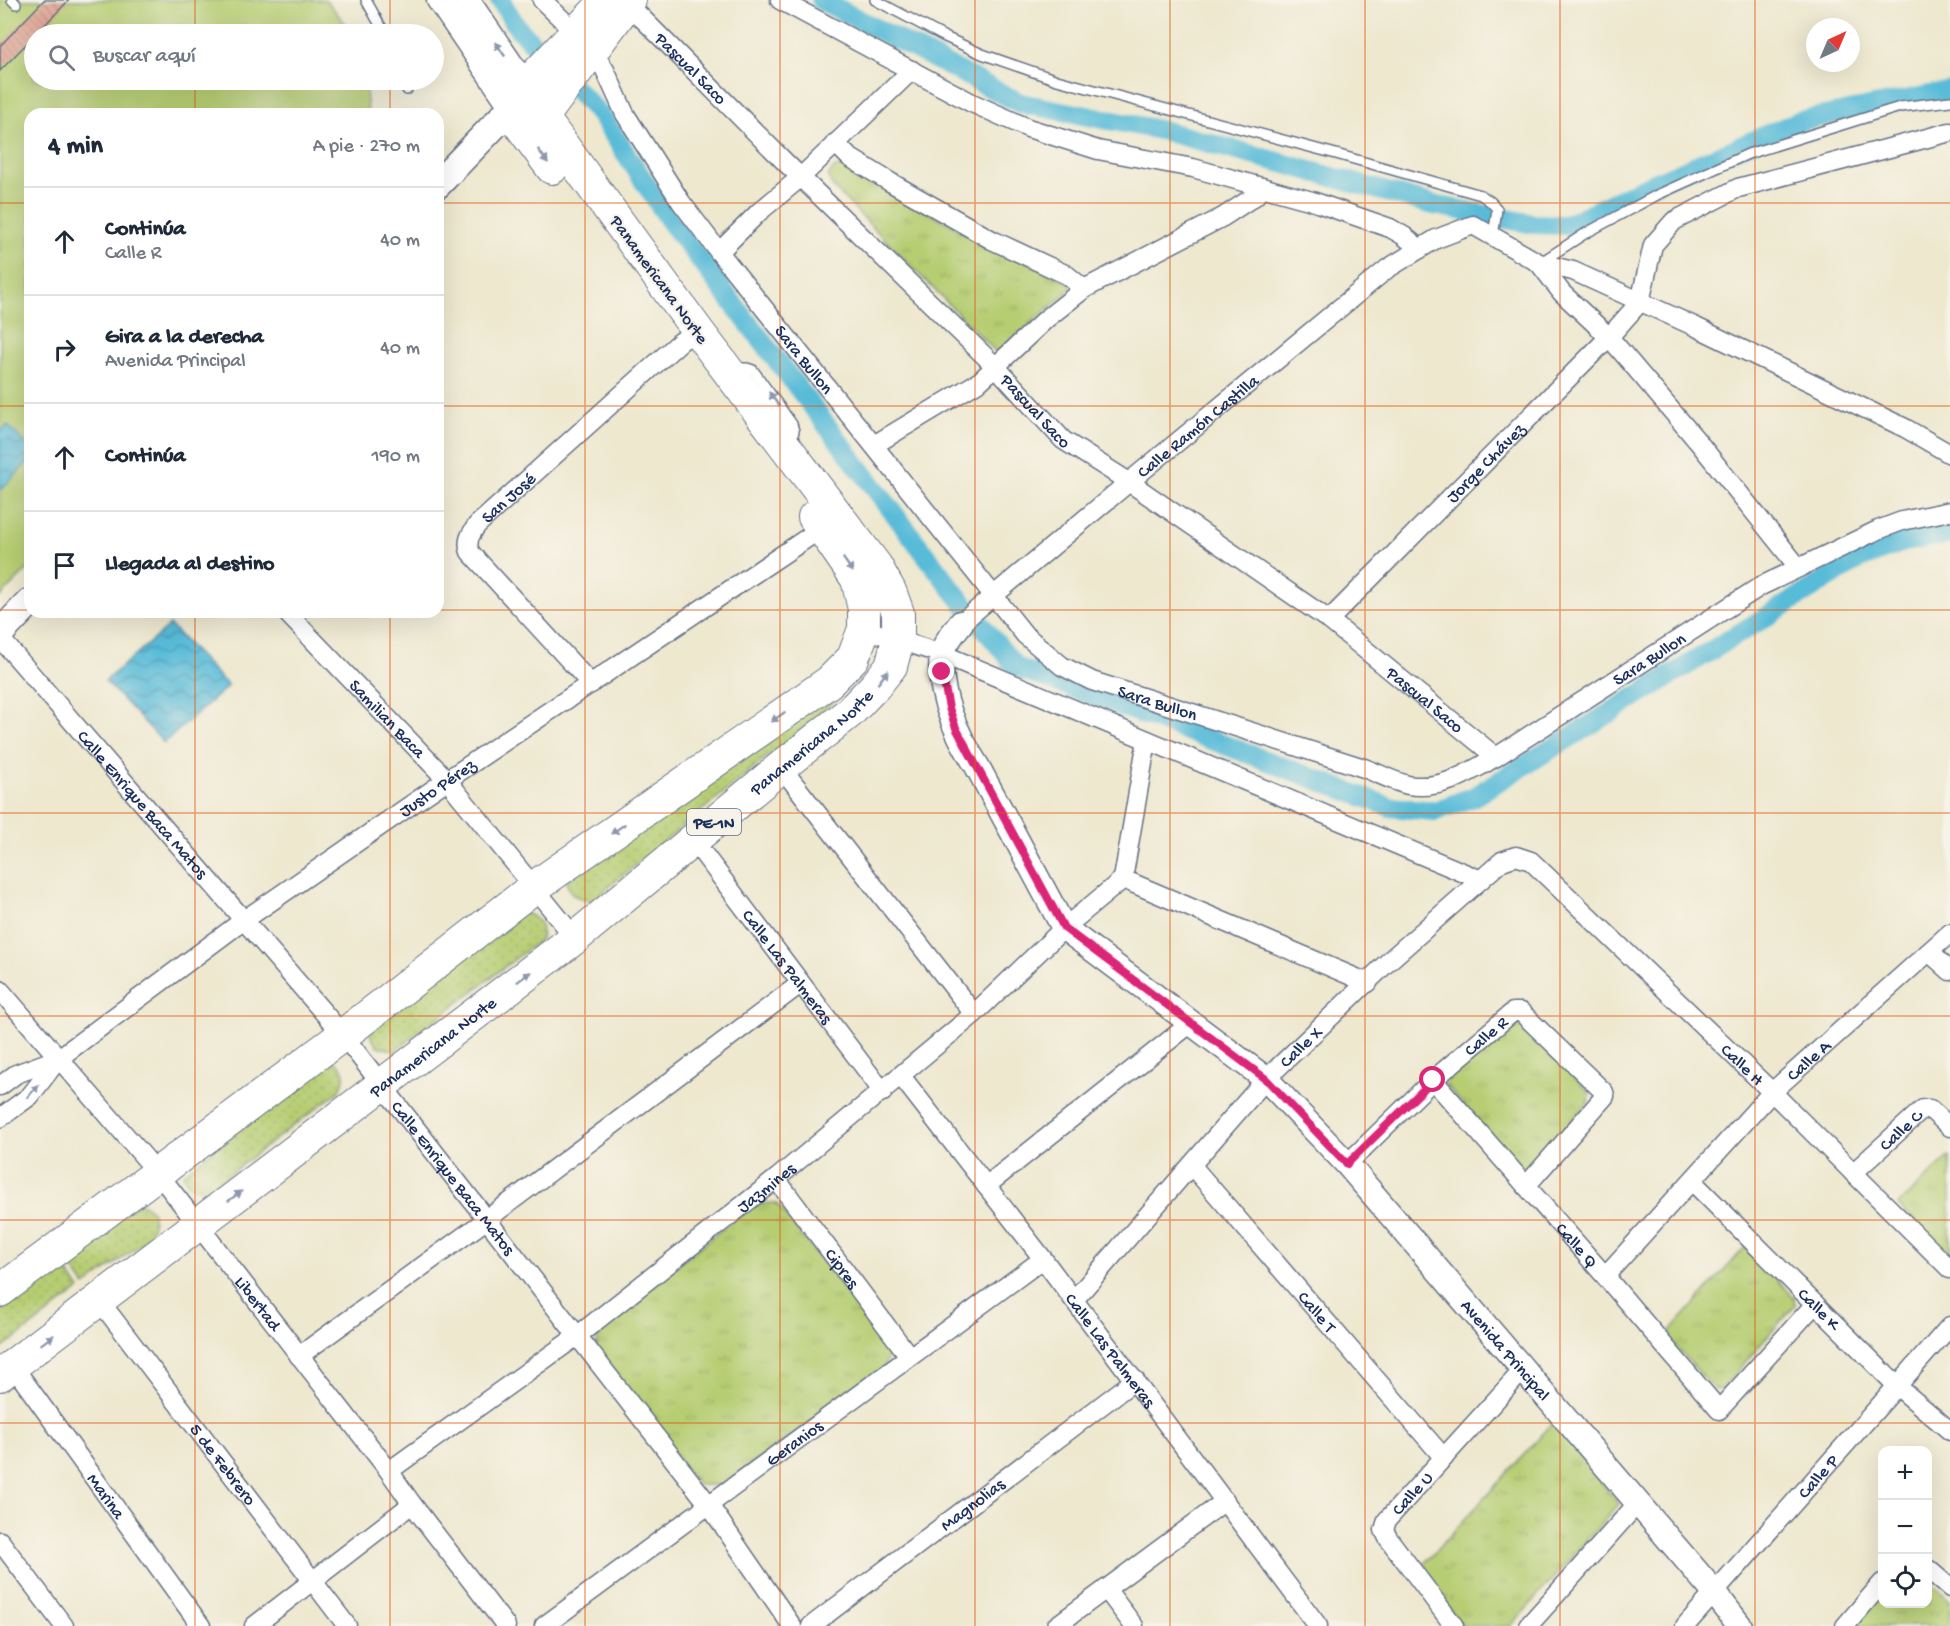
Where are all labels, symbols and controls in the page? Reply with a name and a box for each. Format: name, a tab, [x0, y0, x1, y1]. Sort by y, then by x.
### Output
north arrow	[1806, 18, 1860, 72]
search box	[24, 24, 444, 90]
street label: Pascual Saco	[649, 28, 730, 110]
icon: search	[45, 41, 78, 74]
one-way arrow	[495, 41, 506, 57]
text: Buscar aquí	[93, 44, 196, 70]
text: 4 min	[48, 132, 103, 163]
text: A pie · 270 m	[313, 136, 420, 159]
one-way arrow	[537, 147, 549, 163]
street label: Panamericana Norte	[604, 211, 712, 349]
text: Continúa	[105, 217, 186, 243]
icon: ahead	[48, 225, 81, 258]
text: 40 m	[380, 230, 420, 253]
text: Calle R	[105, 243, 161, 266]
street label: Sara Bullon	[769, 322, 837, 400]
text: Gira a la derecha	[105, 325, 263, 351]
icon: right	[48, 333, 81, 366]
text: 40 m	[380, 338, 420, 361]
text: Avenida Principal	[105, 351, 246, 374]
street label: Pascual Saco	[994, 370, 1073, 455]
street label: Calle Ramón Castilla	[1134, 371, 1265, 484]
one-way arrow	[769, 392, 781, 407]
street label: Jorge Chávez	[1443, 419, 1532, 508]
icon: ahead	[48, 441, 81, 474]
text: Continúa	[105, 444, 186, 470]
text: 190 m	[372, 446, 420, 469]
street label: San José	[478, 469, 542, 529]
icon: arrive	[48, 549, 81, 582]
text: Llegada al destino	[105, 552, 275, 578]
one-way arrow	[842, 557, 853, 573]
street label: Sara Bullon	[1610, 629, 1691, 692]
route end	[928, 658, 954, 684]
street label: Pascual Saco	[1380, 663, 1467, 739]
one-way arrow	[876, 669, 888, 684]
street label: Samilian Baca	[343, 676, 429, 764]
street label: Sara Bullon	[1115, 682, 1200, 727]
street label: Panamericana Norte	[746, 686, 879, 802]
one-way arrow	[770, 711, 786, 723]
street label: Calle Enrique Baca Matos	[71, 727, 212, 885]
street label: Justo Pérez	[396, 755, 482, 823]
road number: PE-1N	[687, 809, 741, 835]
one-way arrow	[610, 823, 626, 834]
street label: Calle Las Palmeras	[736, 906, 837, 1030]
one-way arrow	[516, 971, 532, 983]
street label: Panamericana Norte	[365, 993, 502, 1104]
street label: Calle R	[1461, 1013, 1514, 1062]
street label: Calle X	[1276, 1022, 1328, 1073]
street label: Calle A	[1784, 1036, 1837, 1087]
street label: Calle H	[1715, 1040, 1767, 1092]
route start	[1419, 1066, 1445, 1092]
one-way arrow	[26, 1084, 39, 1099]
street label: Calle Enrique Baca Matos	[385, 1098, 519, 1261]
street label: Calle C	[1876, 1106, 1929, 1157]
street label: Jazmines	[734, 1158, 802, 1218]
one-way arrow	[228, 1191, 243, 1203]
street label: Calle Q	[1550, 1219, 1601, 1273]
street label: Cipres	[819, 1245, 863, 1295]
street label: Libertad	[229, 1273, 285, 1337]
street label: Calle K	[1792, 1285, 1845, 1337]
street label: Calle T	[1292, 1288, 1340, 1339]
street label: Calle Las Palmeras	[1059, 1290, 1160, 1414]
street label: Avenida Principal	[1455, 1296, 1553, 1406]
one-way arrow	[39, 1334, 54, 1346]
street label: Geranios	[763, 1416, 829, 1472]
street label: 5 de Febrero	[184, 1420, 260, 1511]
map controls	[1878, 1446, 1932, 1608]
button: +	[1878, 1446, 1932, 1500]
street label: Calle P	[1794, 1451, 1845, 1504]
street label: Calle U	[1388, 1468, 1439, 1521]
street label: Marina	[81, 1470, 129, 1525]
street label: Magnolias	[937, 1474, 1011, 1537]
button: −	[1878, 1500, 1932, 1554]
button: locate	[1878, 1554, 1932, 1608]

